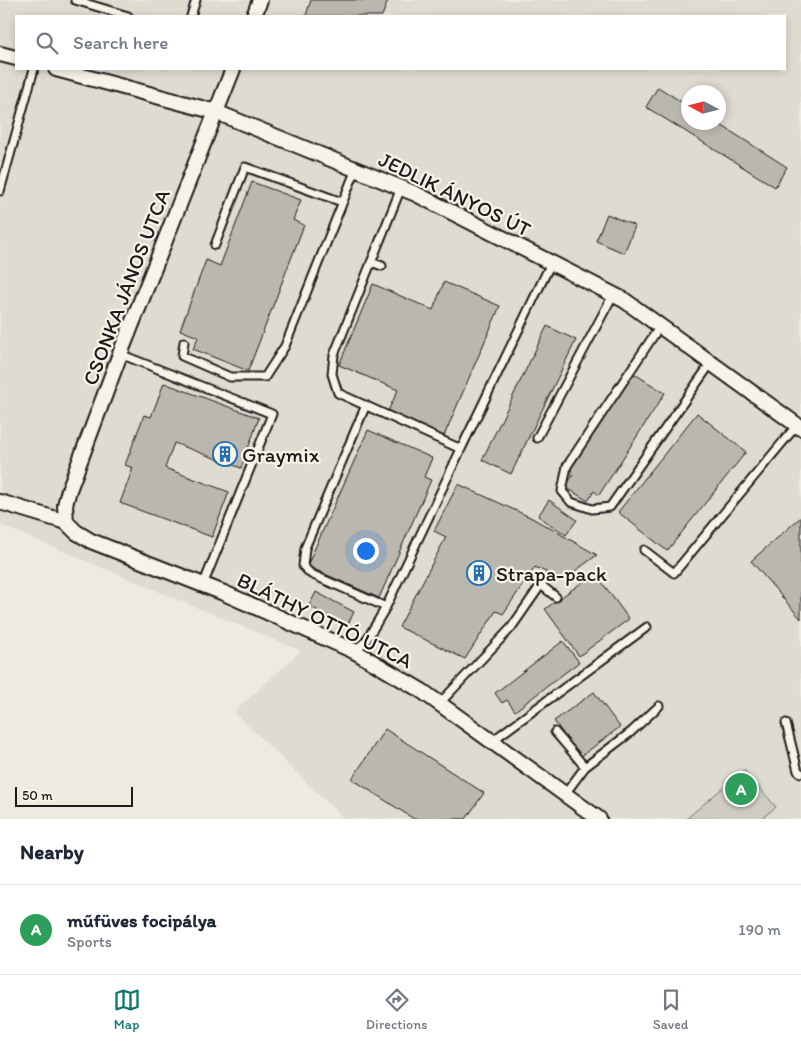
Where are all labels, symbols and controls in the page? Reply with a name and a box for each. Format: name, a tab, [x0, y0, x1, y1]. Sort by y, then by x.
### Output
search box	[15, 15, 786, 70]
icon: search	[33, 29, 61, 57]
text: Search here	[73, 31, 168, 54]
north arrow	[681, 85, 726, 130]
street label: JEDLIK ÁNYOS ÚT	[375, 146, 535, 242]
street label: CSONKA JÁNOS UTCA	[77, 185, 175, 389]
building icon: Graymix	[212, 441, 238, 467]
place label: Graymix	[242, 442, 320, 467]
your location	[353, 538, 379, 564]
building icon: Strapa-pack	[466, 560, 492, 586]
place label: Strapa-pack	[496, 561, 607, 586]
street label: BLÁTHY OTTÓ UTCA	[233, 567, 417, 674]
pin: A	[725, 770, 757, 808]
scale bar	[15, 784, 132, 807]
text: 50 m	[22, 787, 53, 804]
text: Nearby	[20, 839, 84, 864]
text: műfüves focipálya	[67, 909, 217, 932]
text: A	[31, 920, 41, 939]
text: 190 m	[738, 920, 781, 939]
text: Sports	[67, 932, 112, 951]
tab: Map	[113, 986, 141, 1033]
tab: Directions	[366, 986, 427, 1033]
tab: Saved	[653, 986, 688, 1033]

